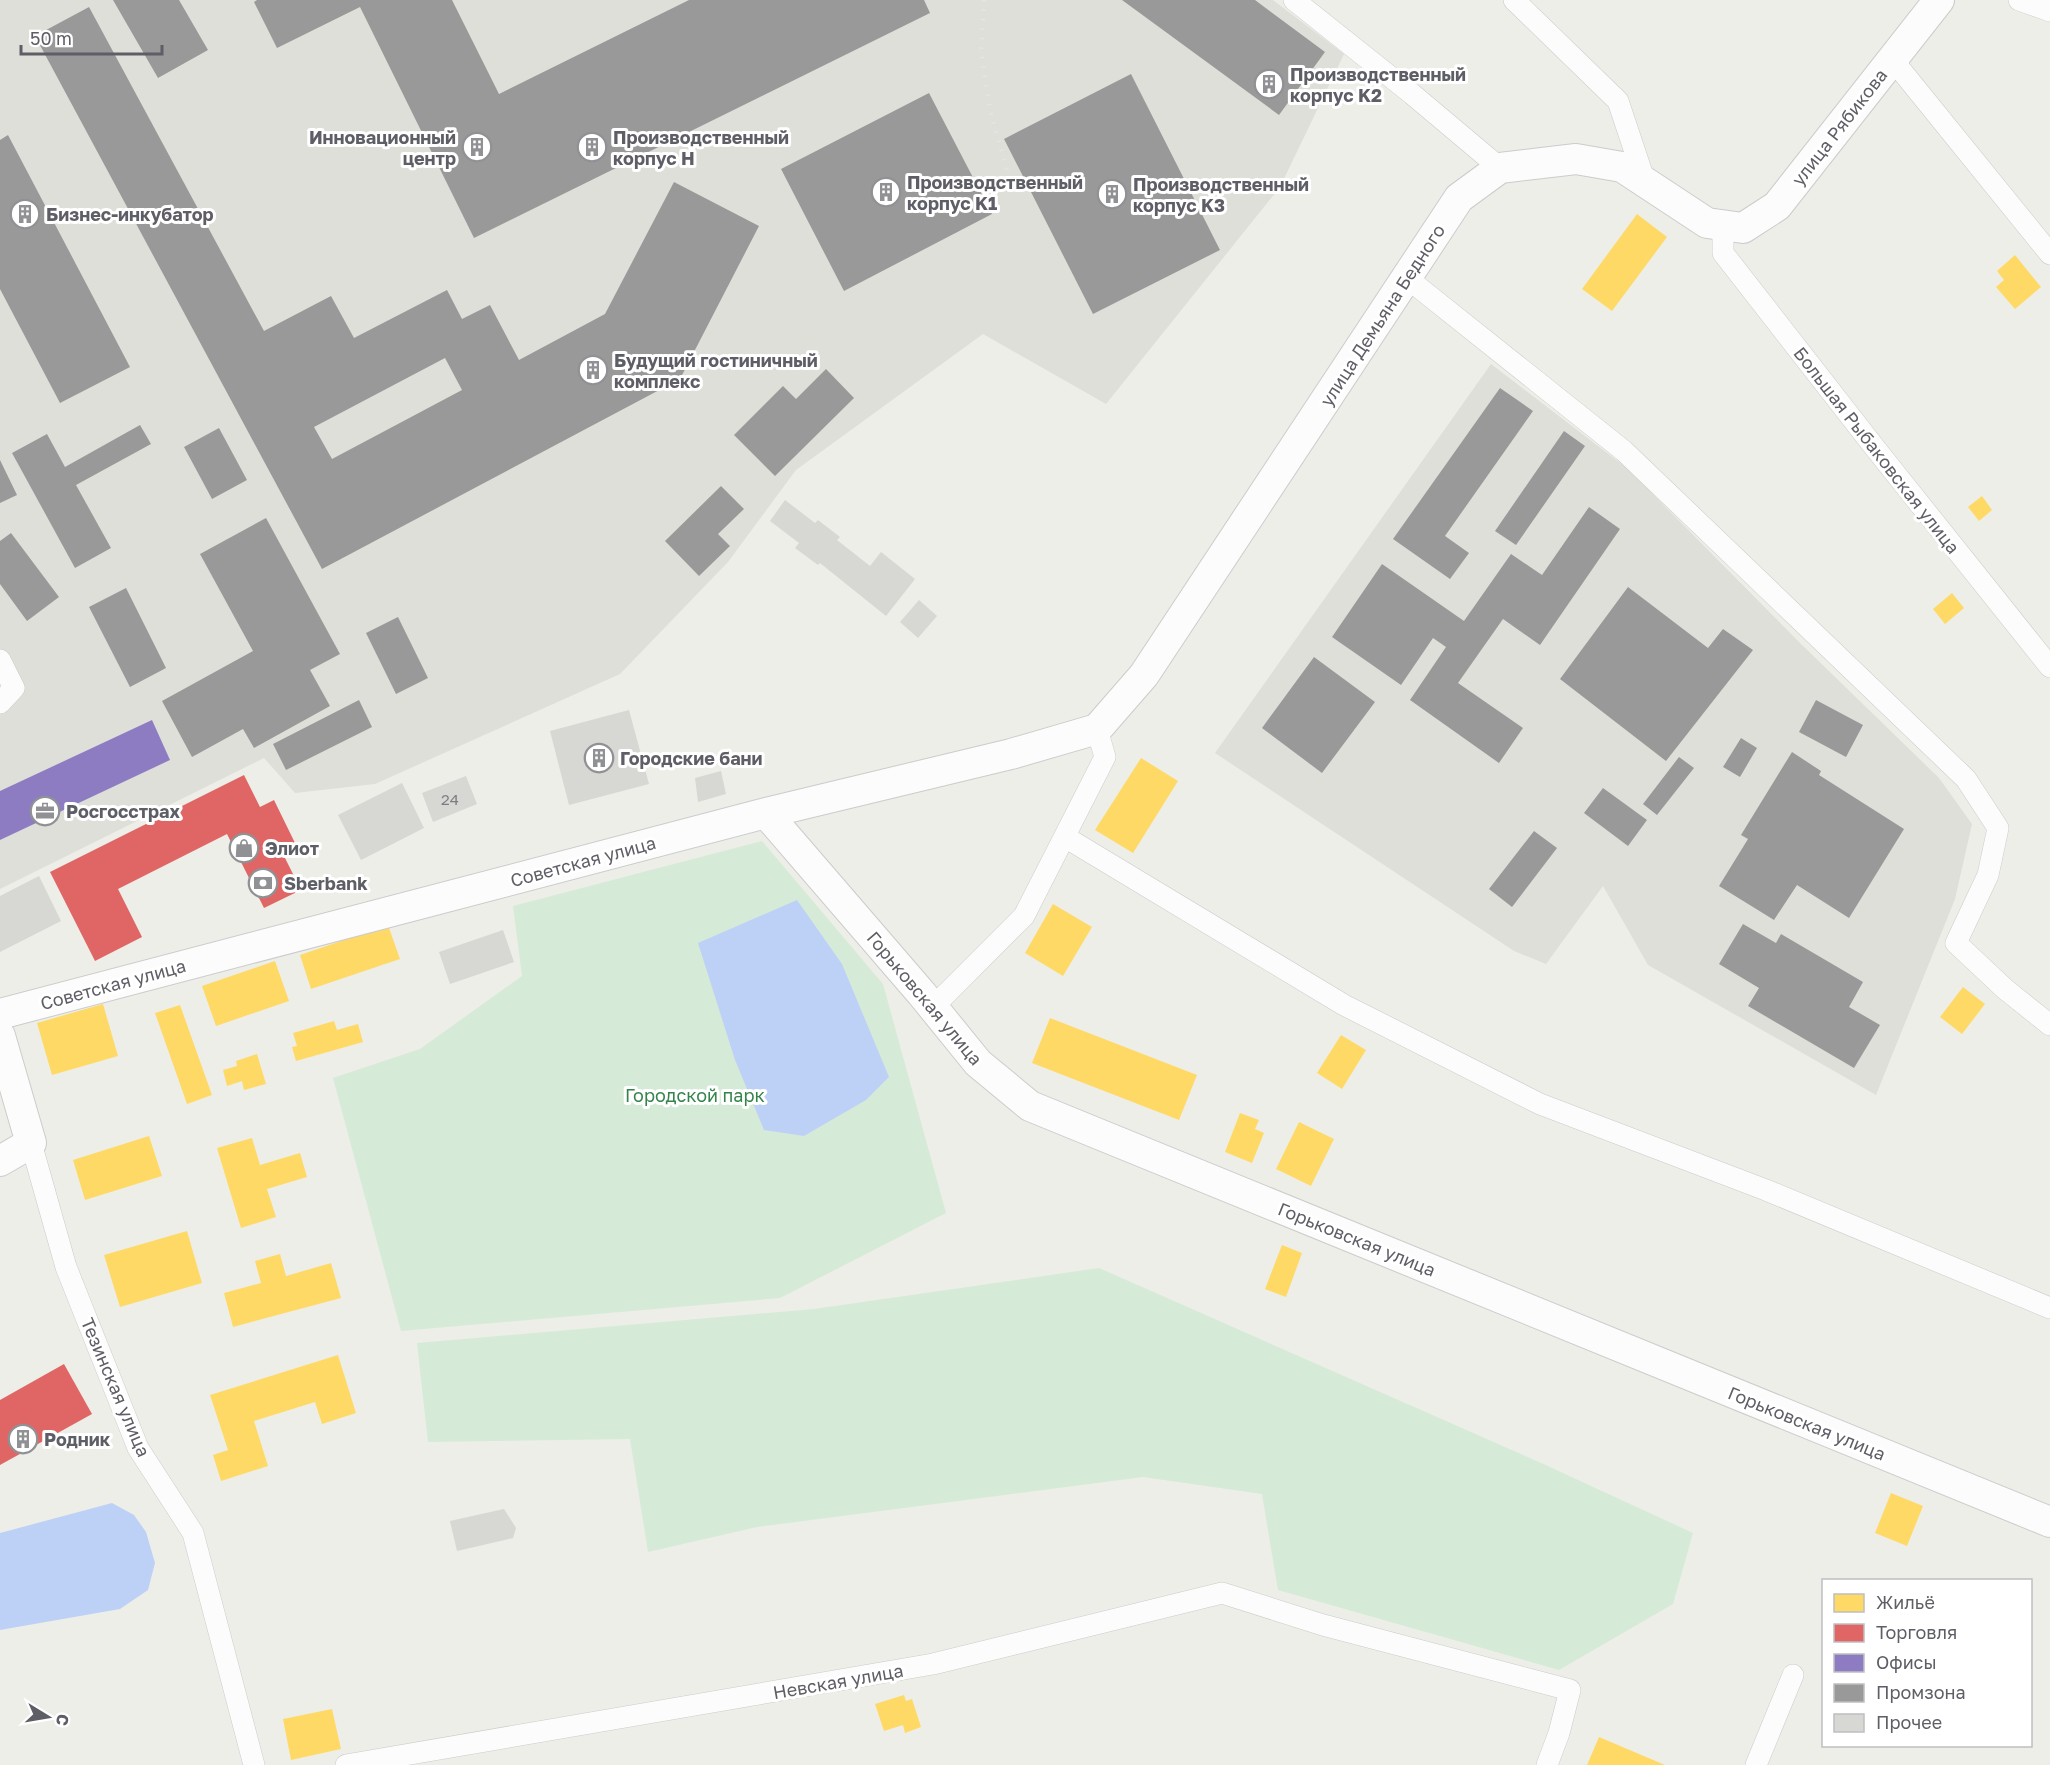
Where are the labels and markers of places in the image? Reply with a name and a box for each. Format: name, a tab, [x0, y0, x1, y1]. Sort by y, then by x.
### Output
place label: Производственный корпус K2	[1290, 63, 1466, 106]
building icon: Производственный корпус K2	[1253, 68, 1285, 100]
place label: Инновационный центр	[309, 126, 456, 169]
place label: Производственный корпус H	[613, 126, 789, 169]
building icon: Инновационный центр	[461, 131, 493, 163]
building icon: Производственный корпус H	[576, 131, 608, 163]
place label: Производственный корпус K1	[907, 171, 1083, 214]
place label: Производственный корпус K3	[1133, 173, 1309, 216]
building icon: Производственный корпус K1	[870, 176, 902, 208]
building icon: Производственный корпус K3	[1096, 178, 1128, 210]
building icon: Бизнес-инкубатор	[9, 198, 41, 230]
place label: Бизнес-инкубатор	[46, 203, 214, 225]
place label: Будущий гостиничный комплекс	[614, 349, 818, 392]
building icon: Будущий гостиничный комплекс	[577, 354, 609, 386]
building icon: Городские бани	[583, 742, 615, 774]
place label: Городские бани	[620, 747, 763, 769]
office icon: Росгосстрах	[29, 795, 61, 827]
place label: Росгосстрах	[66, 800, 180, 822]
shop icon: Элиот	[228, 832, 260, 864]
place label: Элиот	[265, 837, 319, 859]
bank icon: Sberbank	[247, 867, 279, 899]
place label: Sberbank	[284, 872, 368, 894]
building icon: Родник	[7, 1423, 39, 1455]
place label: Родник	[44, 1428, 111, 1450]

